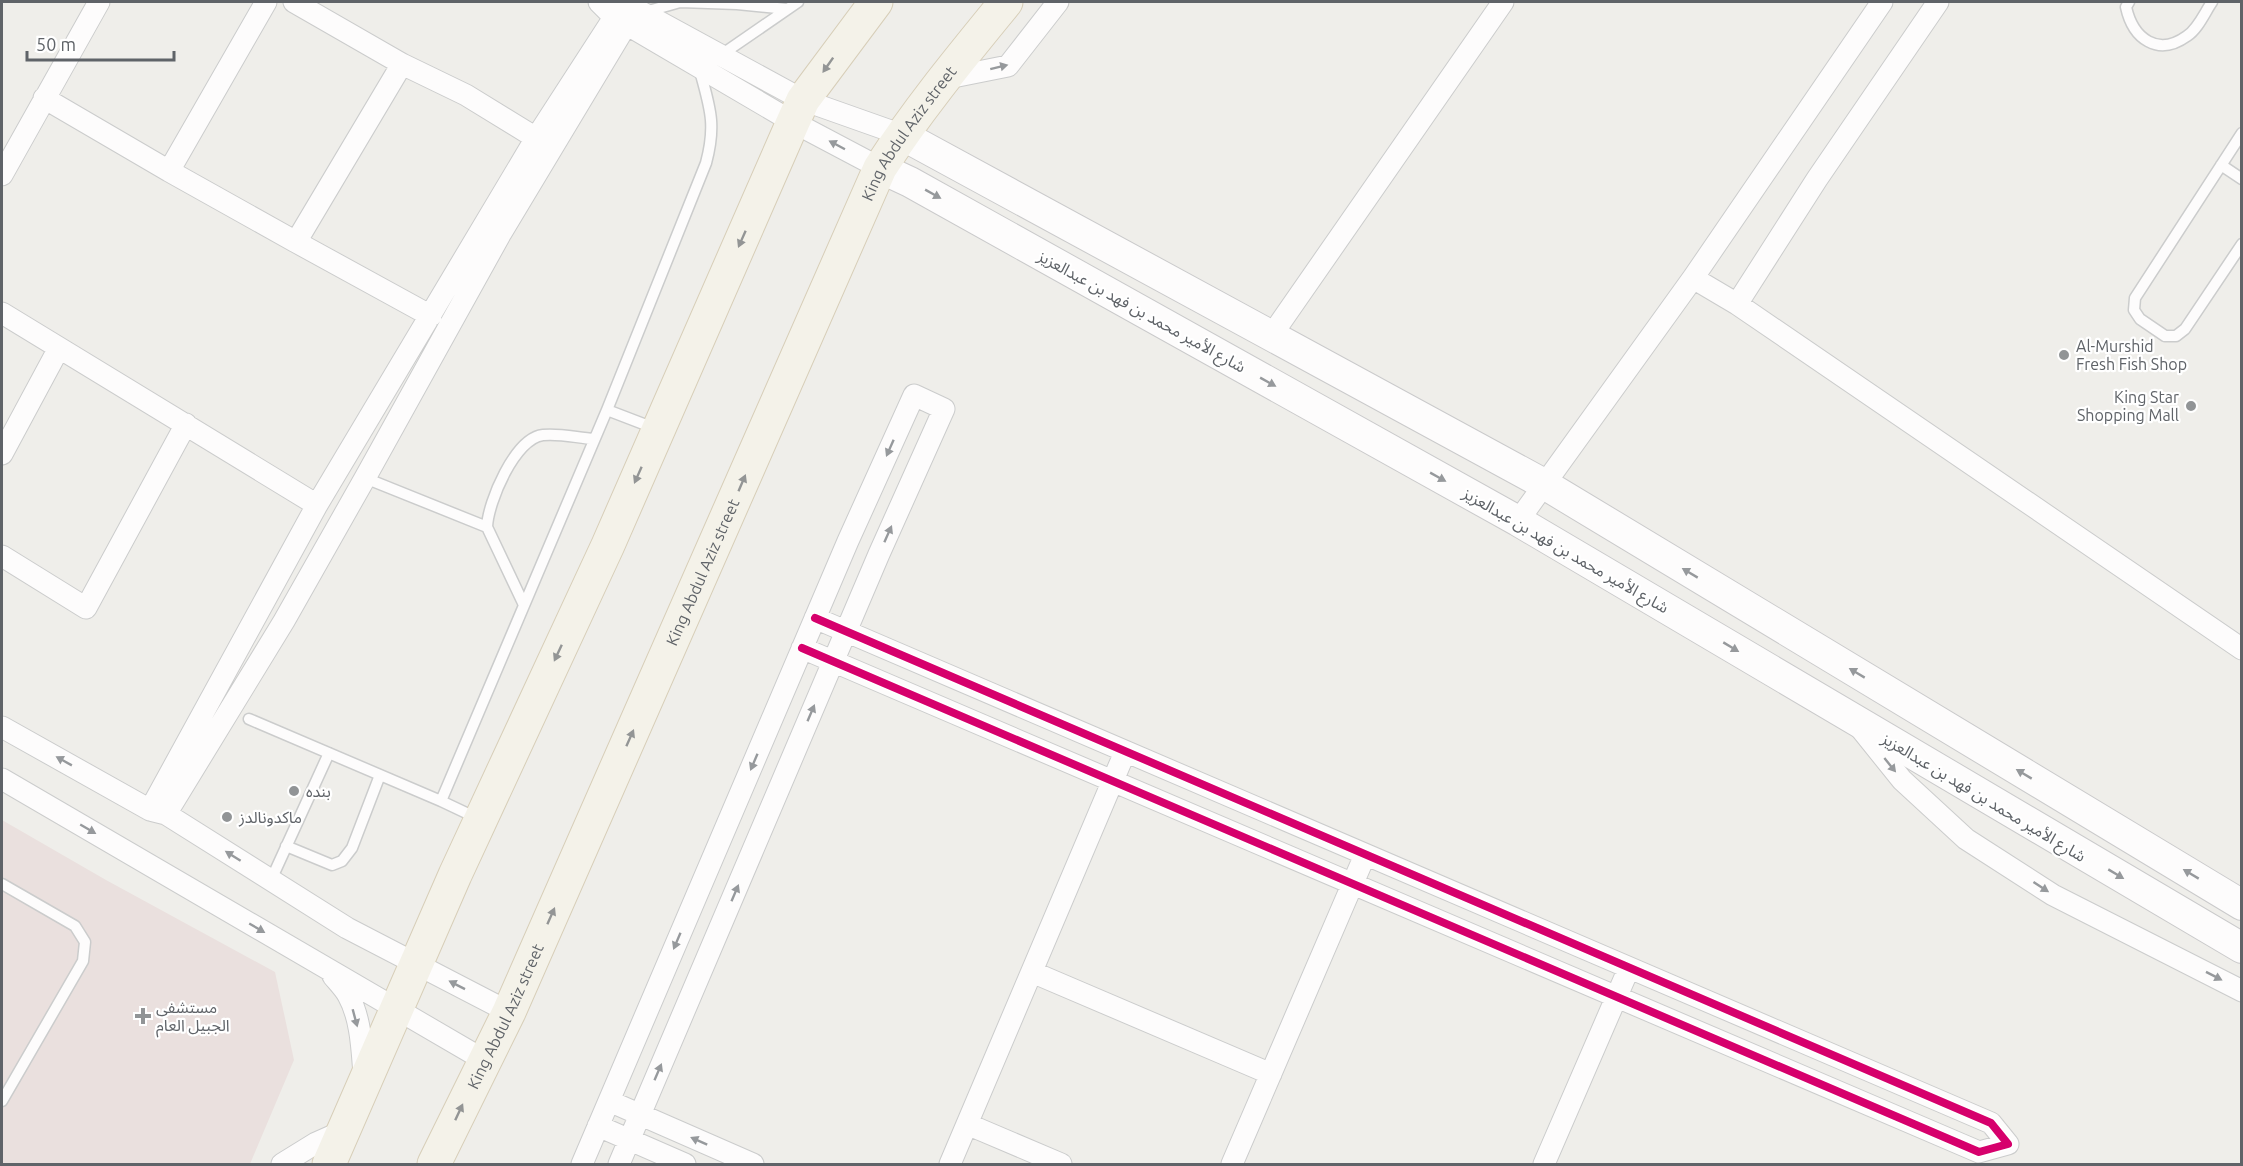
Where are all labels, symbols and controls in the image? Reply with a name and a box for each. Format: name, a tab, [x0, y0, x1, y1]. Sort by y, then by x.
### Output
scale bar	[27, 24, 174, 62]
text: 50 m	[36, 34, 76, 54]
one-way arrow	[822, 56, 834, 72]
street label: King Abdul Aziz street	[858, 62, 960, 203]
one-way arrow	[990, 62, 1008, 72]
one-way arrow	[828, 140, 845, 150]
one-way arrow	[925, 189, 942, 199]
one-way arrow	[736, 230, 746, 248]
street label: شارع الأمير محمد بن فهد بن عبدالعزيز	[1032, 246, 1249, 379]
place label: Al-Murshid Fresh Fish Shop	[2076, 337, 2187, 373]
marker: Al-Murshid Fresh Fish Shop	[2057, 348, 2071, 362]
one-way arrow	[1260, 376, 1276, 387]
place label: King Star Shopping Mall	[2077, 388, 2179, 424]
marker: King Star Shopping Mall	[2184, 399, 2198, 413]
one-way arrow	[885, 440, 894, 457]
one-way arrow	[634, 467, 643, 484]
one-way arrow	[1430, 472, 1447, 482]
one-way arrow	[738, 474, 747, 491]
street label: شارع الأمير محمد بن فهد بن عبدالعزيز	[1457, 483, 1672, 620]
street label: King Abdul Aziz street	[662, 495, 743, 648]
one-way arrow	[883, 525, 893, 543]
one-way arrow	[1682, 567, 1698, 578]
one-way arrow	[1723, 641, 1739, 652]
one-way arrow	[554, 645, 563, 662]
one-way arrow	[1849, 668, 1865, 679]
one-way arrow	[806, 704, 816, 722]
one-way arrow	[625, 728, 635, 746]
street label: شارع الأمير محمد بن فهد بن عبدالعزيز	[1876, 728, 2089, 869]
one-way arrow	[748, 753, 758, 771]
one-way arrow	[55, 757, 72, 767]
one-way arrow	[1883, 757, 1896, 772]
one-way arrow	[2016, 768, 2032, 779]
place label: بنده	[306, 782, 331, 800]
marker: بنده	[287, 784, 301, 798]
place label: ماكدونالدز	[238, 808, 302, 827]
marker: ماكدونالدز	[220, 810, 234, 824]
one-way arrow	[80, 824, 96, 835]
one-way arrow	[225, 851, 241, 862]
one-way arrow	[2108, 869, 2125, 879]
one-way arrow	[2183, 869, 2199, 880]
one-way arrow	[2033, 881, 2049, 892]
one-way arrow	[730, 883, 740, 901]
one-way arrow	[546, 907, 556, 925]
one-way arrow	[249, 922, 265, 933]
one-way arrow	[672, 933, 682, 951]
street label: King Abdul Aziz street	[463, 940, 547, 1092]
one-way arrow	[2205, 971, 2222, 981]
one-way arrow	[448, 980, 465, 990]
place label: مستشفى الجبيل العام	[156, 998, 230, 1038]
marker: مستشفى الجبيل العام	[134, 1007, 152, 1025]
one-way arrow	[351, 1009, 361, 1027]
one-way arrow	[653, 1063, 663, 1081]
one-way arrow	[455, 1103, 464, 1120]
one-way arrow	[691, 1136, 708, 1145]

